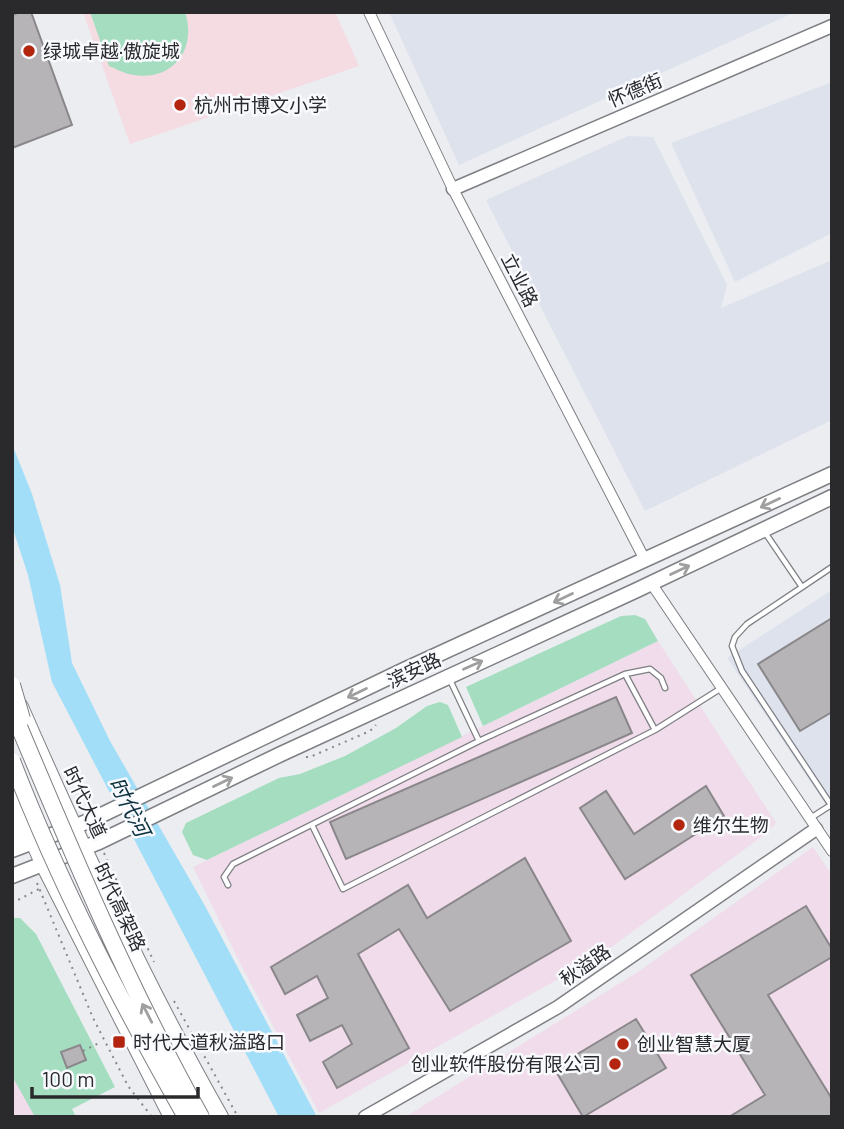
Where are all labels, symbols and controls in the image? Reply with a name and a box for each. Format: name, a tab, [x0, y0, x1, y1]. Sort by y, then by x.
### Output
place label: 绿城卓越·傲旋城	[43, 39, 180, 62]
marker: 绿城卓越·傲旋城	[21, 43, 37, 59]
street label: 怀德街	[604, 68, 666, 111]
place label: 杭州市博文小学	[194, 93, 327, 116]
marker: 杭州市博文小学	[172, 97, 188, 113]
street label: 立业路	[497, 249, 544, 310]
one-way arrow	[760, 497, 781, 510]
one-way arrow	[669, 563, 690, 576]
one-way arrow	[553, 592, 574, 605]
street label: 滨安路	[383, 647, 444, 692]
one-way arrow	[462, 658, 483, 671]
one-way arrow	[347, 687, 368, 701]
street label: 时代大道	[59, 762, 112, 841]
water label: 时代河	[105, 773, 158, 844]
one-way arrow	[212, 775, 233, 789]
place label: 维尔生物	[693, 813, 769, 836]
marker: 维尔生物	[671, 817, 687, 833]
street label: 时代高架路	[90, 859, 151, 955]
street label: 秋溢路	[555, 939, 615, 990]
one-way arrow	[140, 1003, 154, 1024]
place label: 时代大道秋溢路口	[133, 1030, 285, 1053]
place label: 创业智慧大厦	[637, 1032, 751, 1055]
marker: 时代大道秋溢路口	[111, 1034, 127, 1050]
marker: 创业智慧大厦	[615, 1036, 631, 1052]
place label: 创业软件股份有限公司	[411, 1052, 601, 1075]
scale bar	[32, 1056, 198, 1100]
marker: 创业软件股份有限公司	[607, 1056, 623, 1072]
text: 100 m	[42, 1066, 95, 1091]

